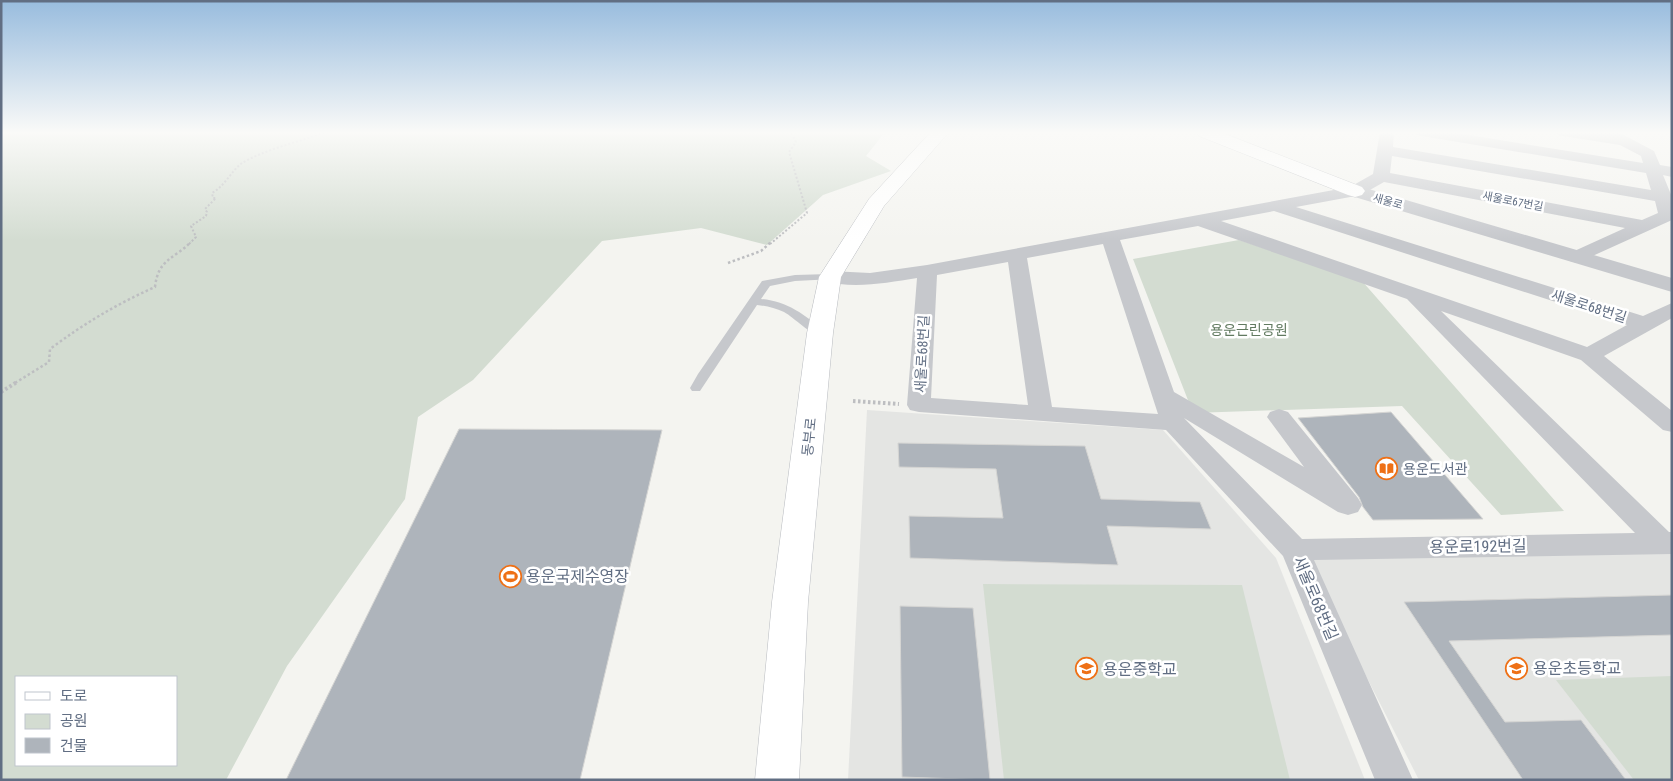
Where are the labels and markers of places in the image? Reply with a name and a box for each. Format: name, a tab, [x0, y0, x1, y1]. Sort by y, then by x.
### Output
library icon: 용운도서관	[1375, 457, 1399, 481]
place label: 용운도서관	[1403, 461, 1468, 477]
sports icon: 용운국제수영장	[498, 564, 522, 588]
place label: 용운국제수영장	[526, 567, 629, 586]
school or university icon: 용운초등학교	[1505, 656, 1529, 680]
school or university icon: 용운중학교	[1075, 657, 1099, 681]
place label: 용운초등학교	[1533, 659, 1621, 678]
place label: 용운중학교	[1103, 660, 1177, 679]

